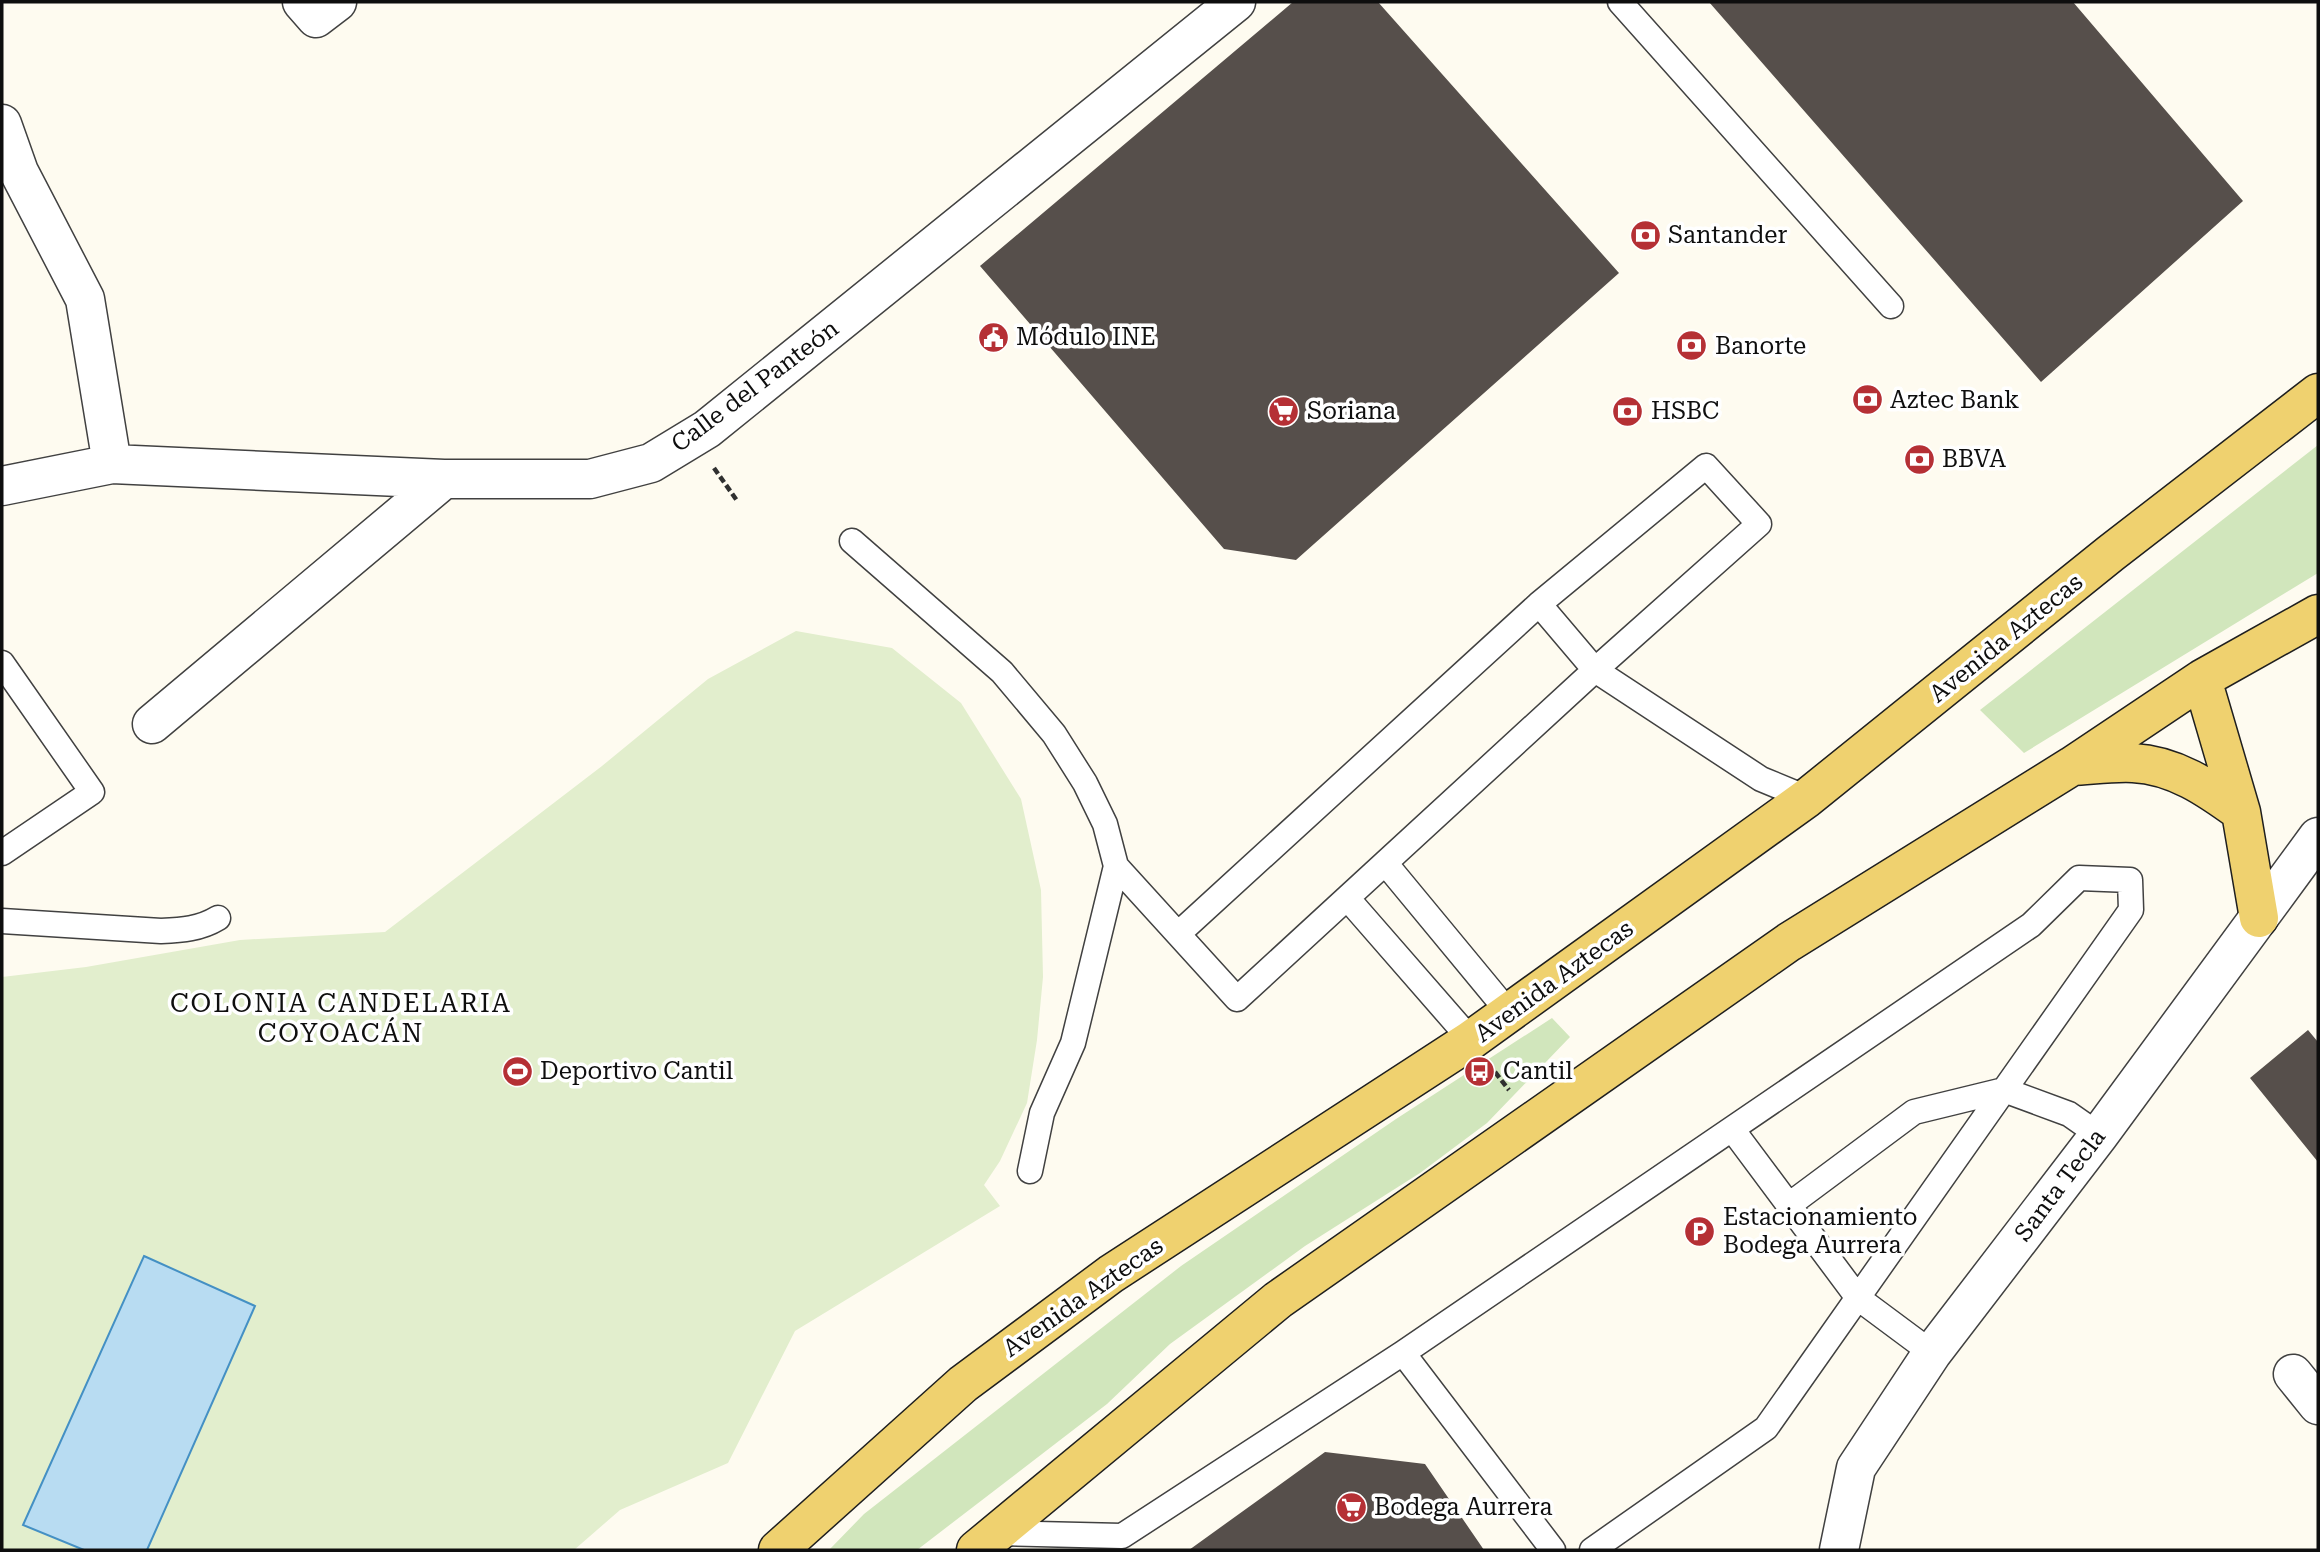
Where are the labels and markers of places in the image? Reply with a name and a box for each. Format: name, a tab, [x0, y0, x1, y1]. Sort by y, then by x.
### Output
bank icon: Santander	[1628, 218, 1662, 252]
place label: Santander	[1668, 221, 1787, 249]
public building icon: Módulo INE	[976, 320, 1010, 354]
place label: Módulo INE	[1016, 323, 1156, 351]
bank icon: Banorte	[1675, 329, 1709, 363]
place label: Banorte	[1715, 332, 1806, 360]
bank icon: Aztec Bank	[1850, 383, 1884, 417]
place label: Aztec Bank	[1890, 386, 2019, 414]
supermarket icon: Soriana	[1267, 394, 1301, 428]
bank icon: HSBC	[1611, 394, 1645, 428]
place label: Soriana	[1307, 397, 1396, 425]
place label: HSBC	[1651, 397, 1719, 425]
bank icon: BBVA	[1902, 442, 1936, 476]
place label: BBVA	[1942, 445, 2006, 473]
sports icon: Deportivo Cantil	[500, 1054, 534, 1088]
bus stop icon: Cantil	[1463, 1054, 1497, 1088]
place label: Deportivo Cantil	[540, 1057, 733, 1085]
place label: Cantil	[1503, 1057, 1573, 1085]
place label: Estacionamiento Bodega Aurrera	[1723, 1203, 1918, 1259]
parking icon: Estacionamiento Bodega Aurrera	[1683, 1214, 1717, 1248]
supermarket icon: Bodega Aurrera	[1334, 1490, 1368, 1524]
place label: Bodega Aurrera	[1374, 1493, 1553, 1521]

